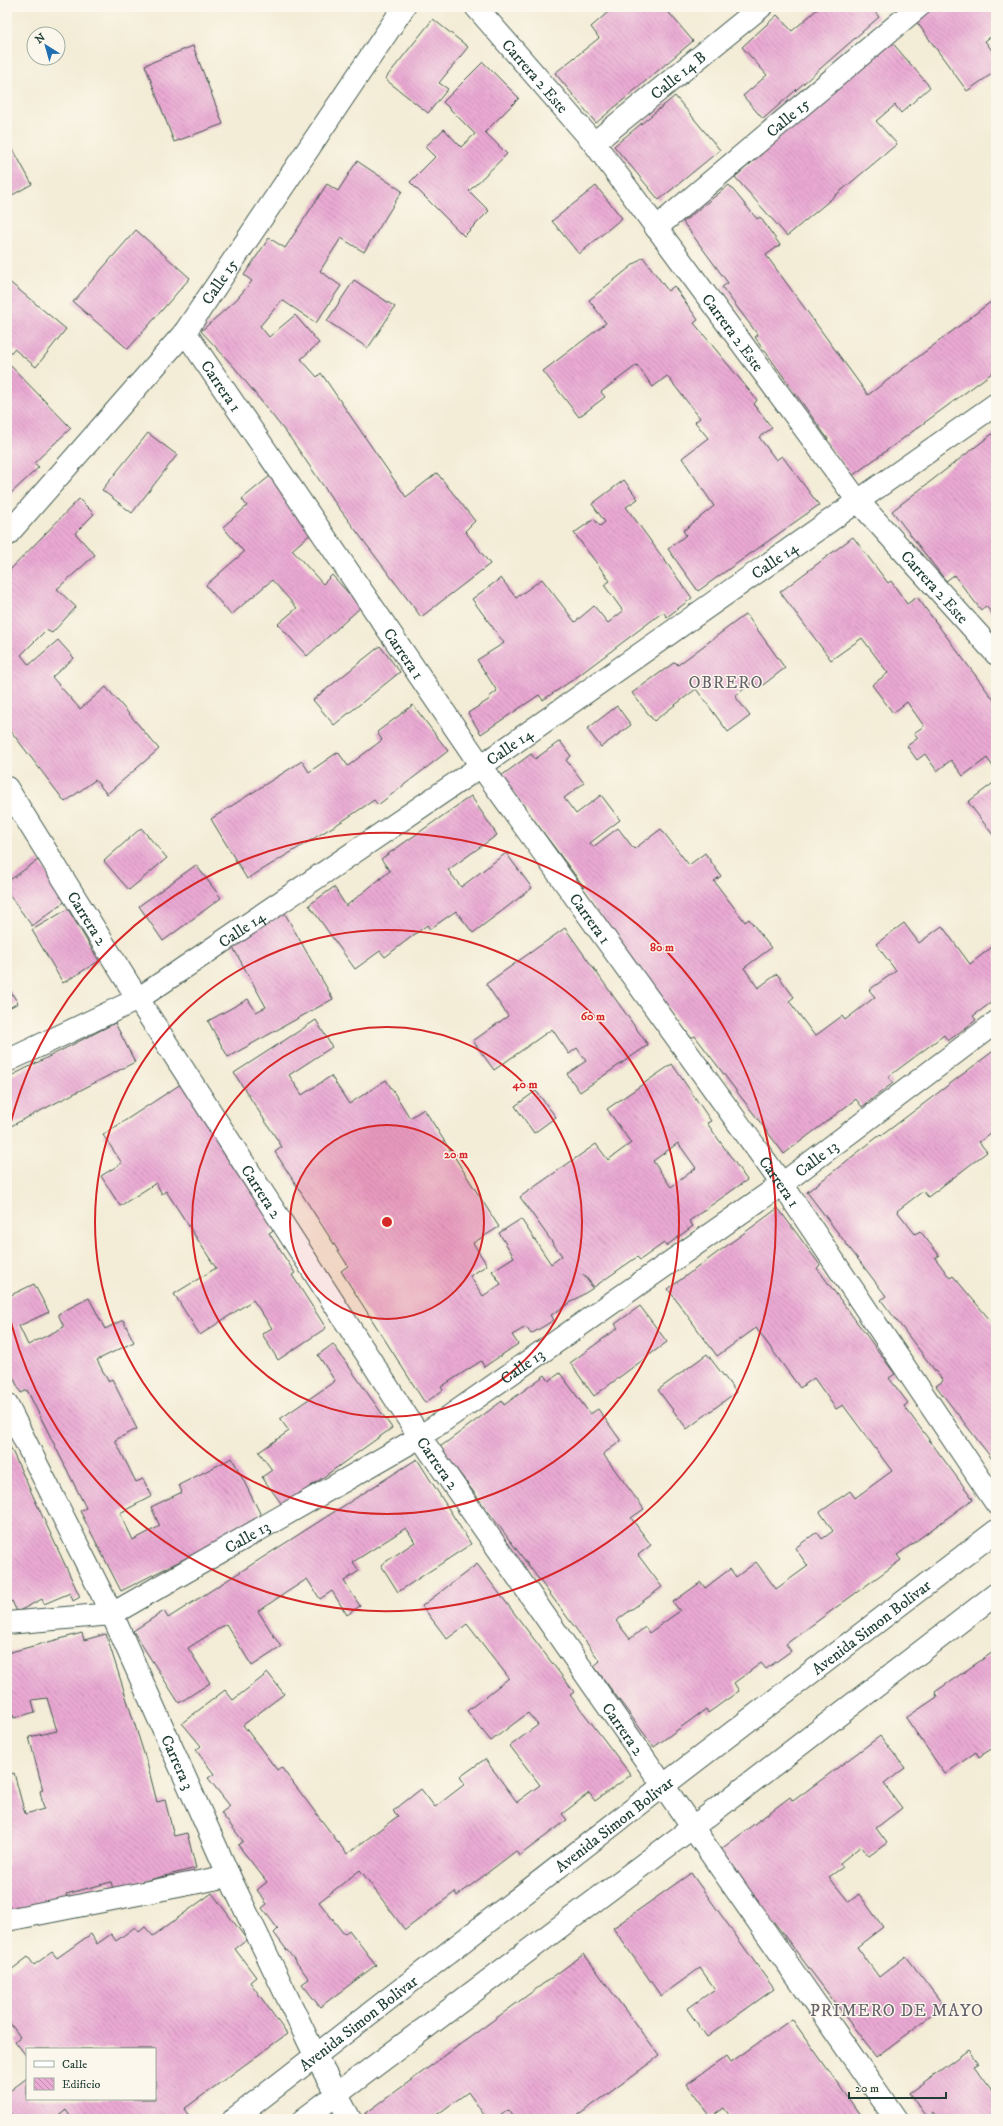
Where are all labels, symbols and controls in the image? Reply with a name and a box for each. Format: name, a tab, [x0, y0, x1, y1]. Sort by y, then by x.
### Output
north arrow	[26, 26, 66, 66]
text: N	[33, 31, 48, 47]
street label: Carrera 2 Este	[497, 35, 573, 118]
street label: Calle 14 B	[647, 47, 710, 104]
street label: Calle 15	[762, 94, 814, 142]
street label: Calle 15	[197, 255, 242, 309]
street label: Carrera 2 Este	[697, 290, 768, 376]
street label: Carrera 1	[196, 357, 245, 416]
street label: Calle 14	[748, 537, 803, 584]
street label: Carrera 2 Este	[896, 546, 973, 628]
street label: Carrera 1	[379, 624, 428, 684]
district label: OBRERO	[688, 672, 764, 694]
street label: Calle 14	[483, 723, 537, 770]
street label: Carrera 2	[63, 888, 111, 949]
street label: Carrera 1	[565, 889, 615, 948]
street label: Calle 14	[215, 906, 270, 952]
text: 80 m	[650, 940, 674, 955]
text: 60 m	[581, 1009, 605, 1024]
text: 40 m	[512, 1077, 537, 1092]
street label: Calle 13	[791, 1136, 842, 1182]
text: 20 m	[444, 1147, 468, 1162]
street label: Carrera 1	[754, 1152, 804, 1211]
street label: Carrera 2	[236, 1161, 286, 1223]
centre of rings	[380, 1215, 394, 1229]
street label: Calle 13	[497, 1344, 548, 1389]
street label: Carrera 2	[412, 1433, 463, 1494]
street label: Calle 13	[221, 1516, 274, 1558]
street label: Avenida Simon Bolivar	[808, 1576, 935, 1679]
street label: Carrera 2	[597, 1699, 648, 1760]
street label: Carrera 3	[156, 1732, 198, 1793]
street label: Avenida Simon Bolivar	[551, 1772, 678, 1877]
street label: Avenida Simon Bolivar	[295, 1971, 422, 2076]
district label: PRIMERO DE MAYO	[810, 2000, 984, 2022]
legend	[26, 2048, 156, 2100]
text: Calle	[62, 2057, 87, 2072]
scale bar	[849, 2074, 946, 2100]
text: Edificio	[62, 2077, 101, 2092]
text: 20 m	[855, 2081, 879, 2096]

